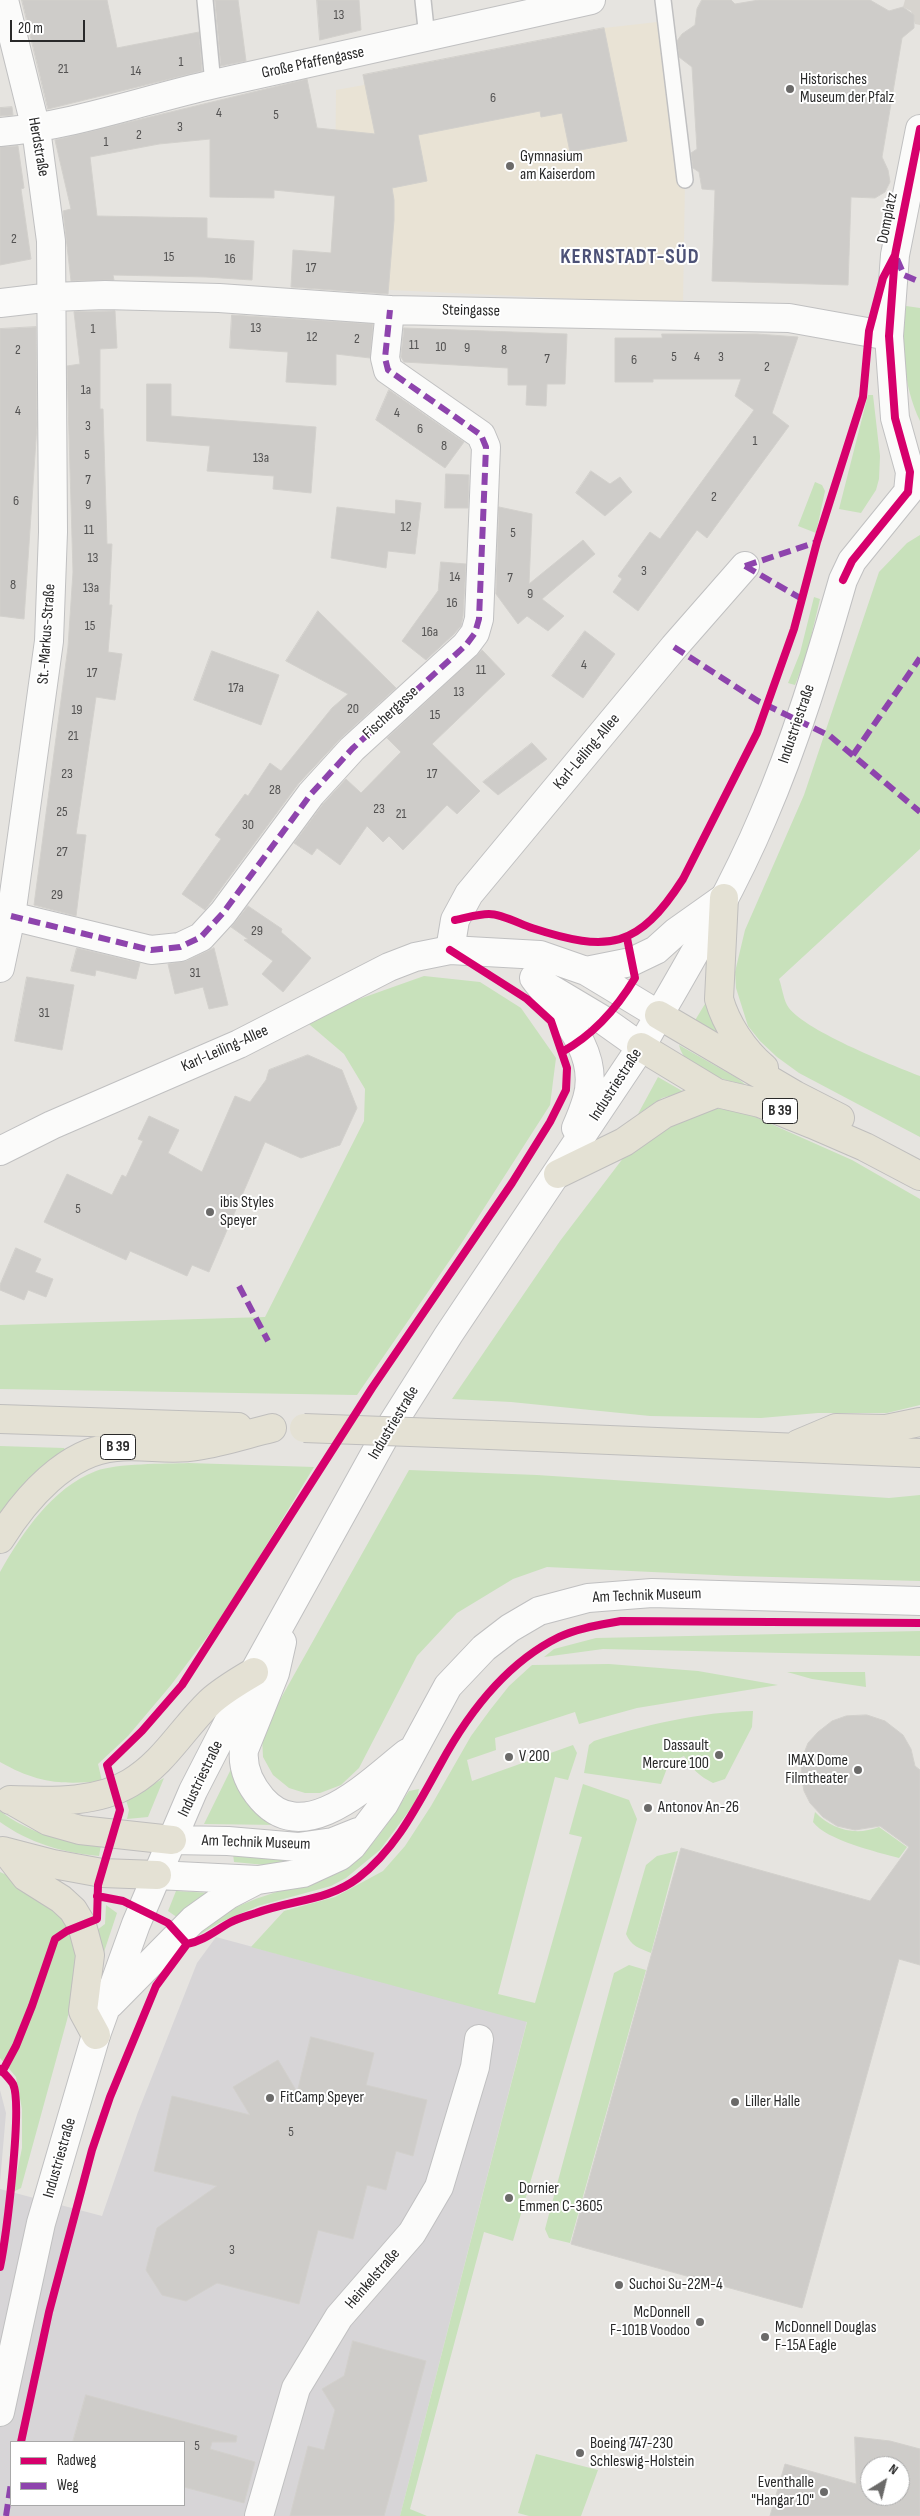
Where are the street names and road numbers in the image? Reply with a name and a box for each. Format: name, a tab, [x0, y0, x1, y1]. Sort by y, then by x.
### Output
street label: Große Pfaffengasse	[260, 43, 366, 83]
street label: Herdstraße	[23, 116, 53, 178]
street label: Domplatz	[874, 191, 902, 245]
street label: Steingasse	[442, 301, 500, 321]
street label: St.-Markus-Straße	[34, 583, 60, 685]
street label: Fischergasse	[359, 682, 423, 744]
street label: Industriestraße	[775, 682, 819, 766]
street label: Karl-Leiling-Allee	[550, 710, 624, 794]
street label: Karl-Leiling-Allee	[179, 1021, 271, 1077]
street label: Industriestraße	[586, 1045, 646, 1125]
road number: B 39	[762, 1098, 798, 1124]
street label: Industriestraße	[365, 1383, 423, 1463]
road number: B 39	[100, 1434, 136, 1460]
street label: Am Technik Museum	[592, 1585, 702, 1607]
street label: Industriestraße	[174, 1738, 228, 1820]
street label: Am Technik Museum	[201, 1832, 311, 1854]
street label: Industriestraße	[39, 2116, 81, 2200]
street label: Heinkelstraße	[342, 2245, 404, 2313]

